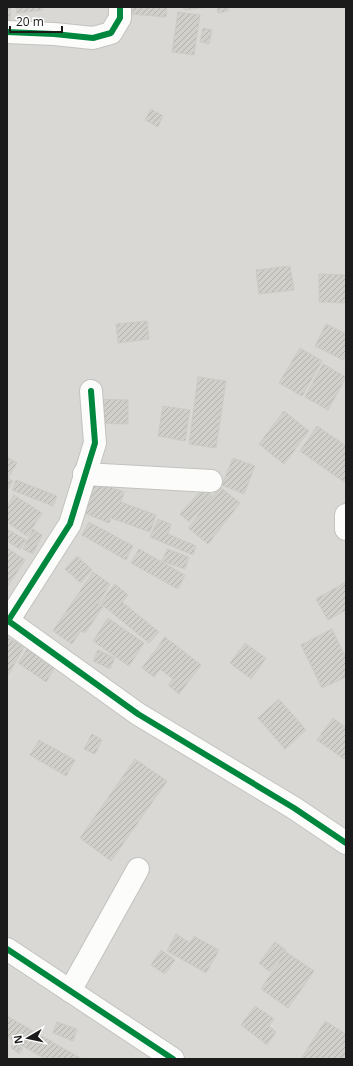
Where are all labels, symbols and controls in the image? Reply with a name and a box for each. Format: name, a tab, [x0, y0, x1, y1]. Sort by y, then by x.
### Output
scale bar	[10, 8, 62, 34]
text: 20 m	[16, 13, 44, 30]
north arrow	[8, 1018, 48, 1058]
text: N	[10, 1034, 26, 1045]

